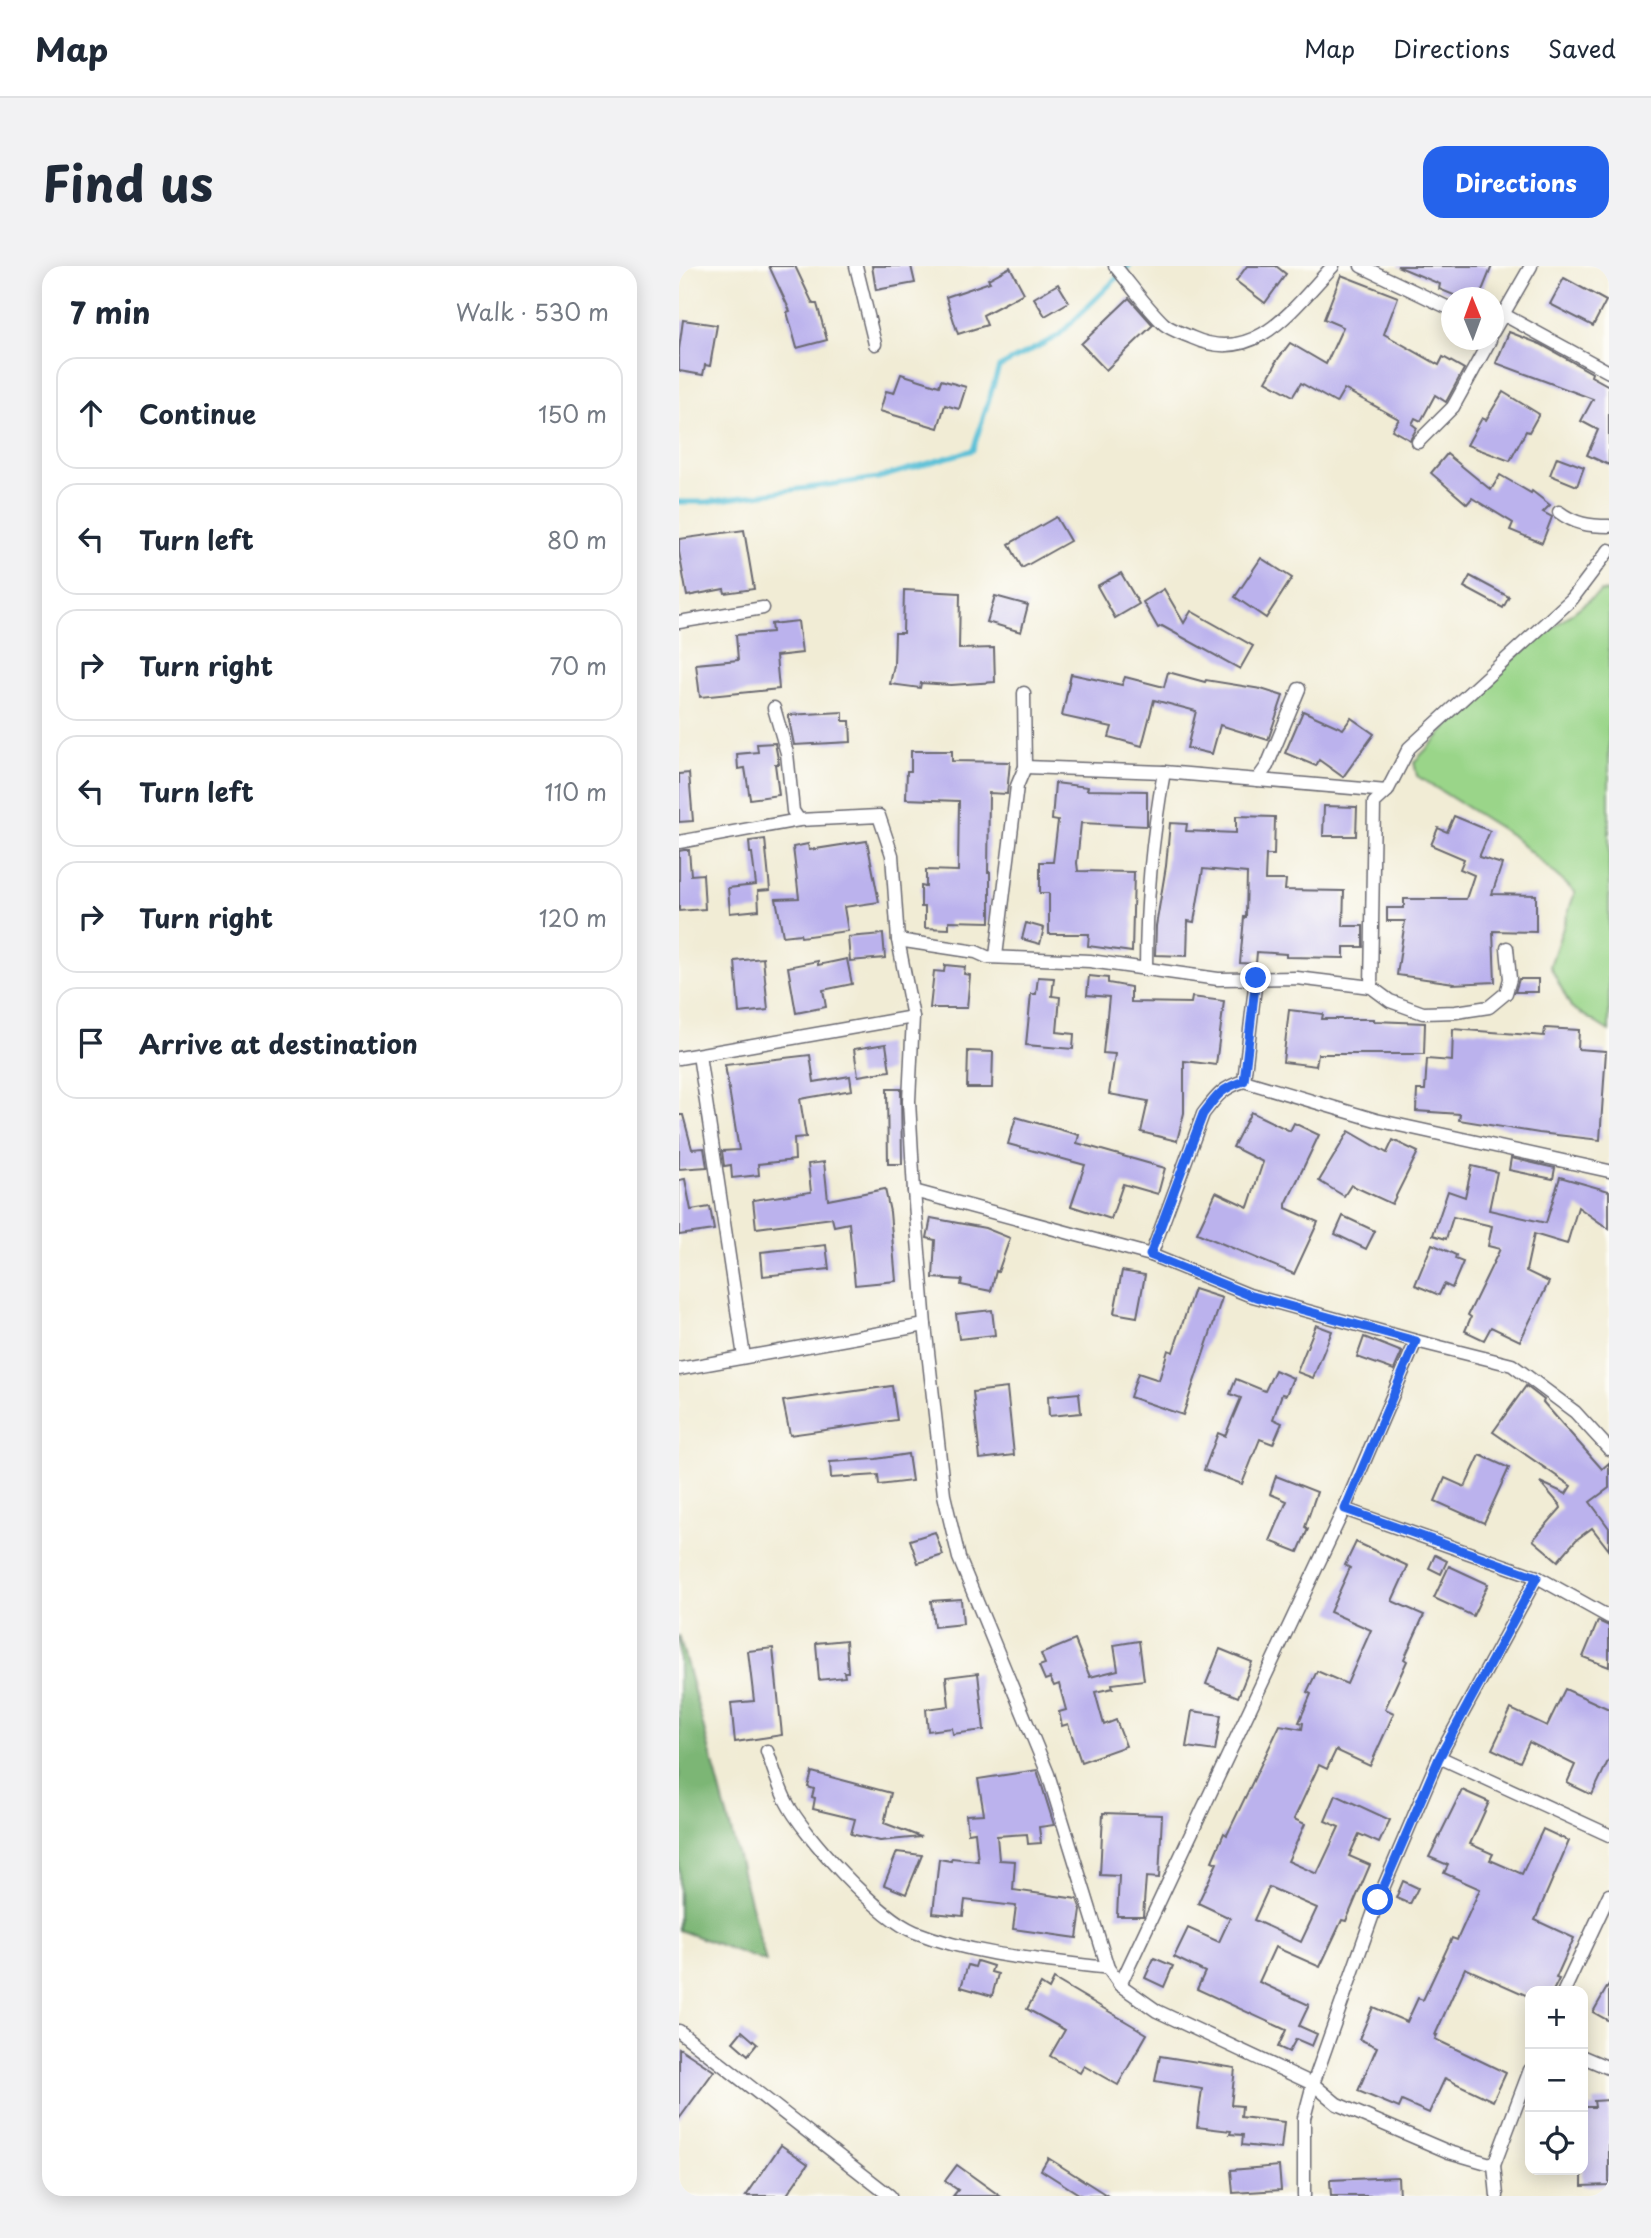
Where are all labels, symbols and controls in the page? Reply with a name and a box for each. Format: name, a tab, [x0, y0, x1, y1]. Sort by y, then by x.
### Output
text: Map	[35, 23, 108, 73]
text: Map	[1304, 30, 1355, 66]
text: Directions	[1393, 30, 1510, 66]
text: Saved	[1548, 30, 1616, 66]
text: Find us	[42, 145, 213, 219]
button: Directions	[1423, 146, 1609, 218]
north arrow	[1441, 287, 1504, 350]
text: 7 min	[70, 289, 151, 334]
text: Walk · 530 m	[456, 294, 609, 329]
icon: ahead	[72, 394, 110, 432]
text: Continue	[139, 394, 256, 433]
text: 150 m	[538, 396, 607, 431]
icon: left	[72, 520, 110, 558]
text: Turn left	[139, 520, 254, 559]
text: 80 m	[547, 522, 607, 557]
icon: right	[72, 646, 110, 684]
text: Turn right	[139, 646, 273, 685]
text: 70 m	[549, 648, 607, 683]
icon: left	[72, 772, 110, 810]
text: Turn left	[139, 772, 254, 811]
text: 110 m	[545, 774, 607, 809]
icon: right	[72, 898, 110, 936]
text: Turn right	[139, 898, 273, 937]
text: 120 m	[539, 900, 607, 935]
route end	[1240, 962, 1271, 993]
icon: arrive	[72, 1024, 110, 1062]
text: Arrive at destination	[139, 1024, 418, 1063]
route start	[1362, 1884, 1393, 1915]
map controls	[1525, 1986, 1588, 2175]
button: +	[1525, 1986, 1588, 2049]
button: −	[1525, 2049, 1588, 2112]
button: locate	[1525, 2112, 1588, 2175]

